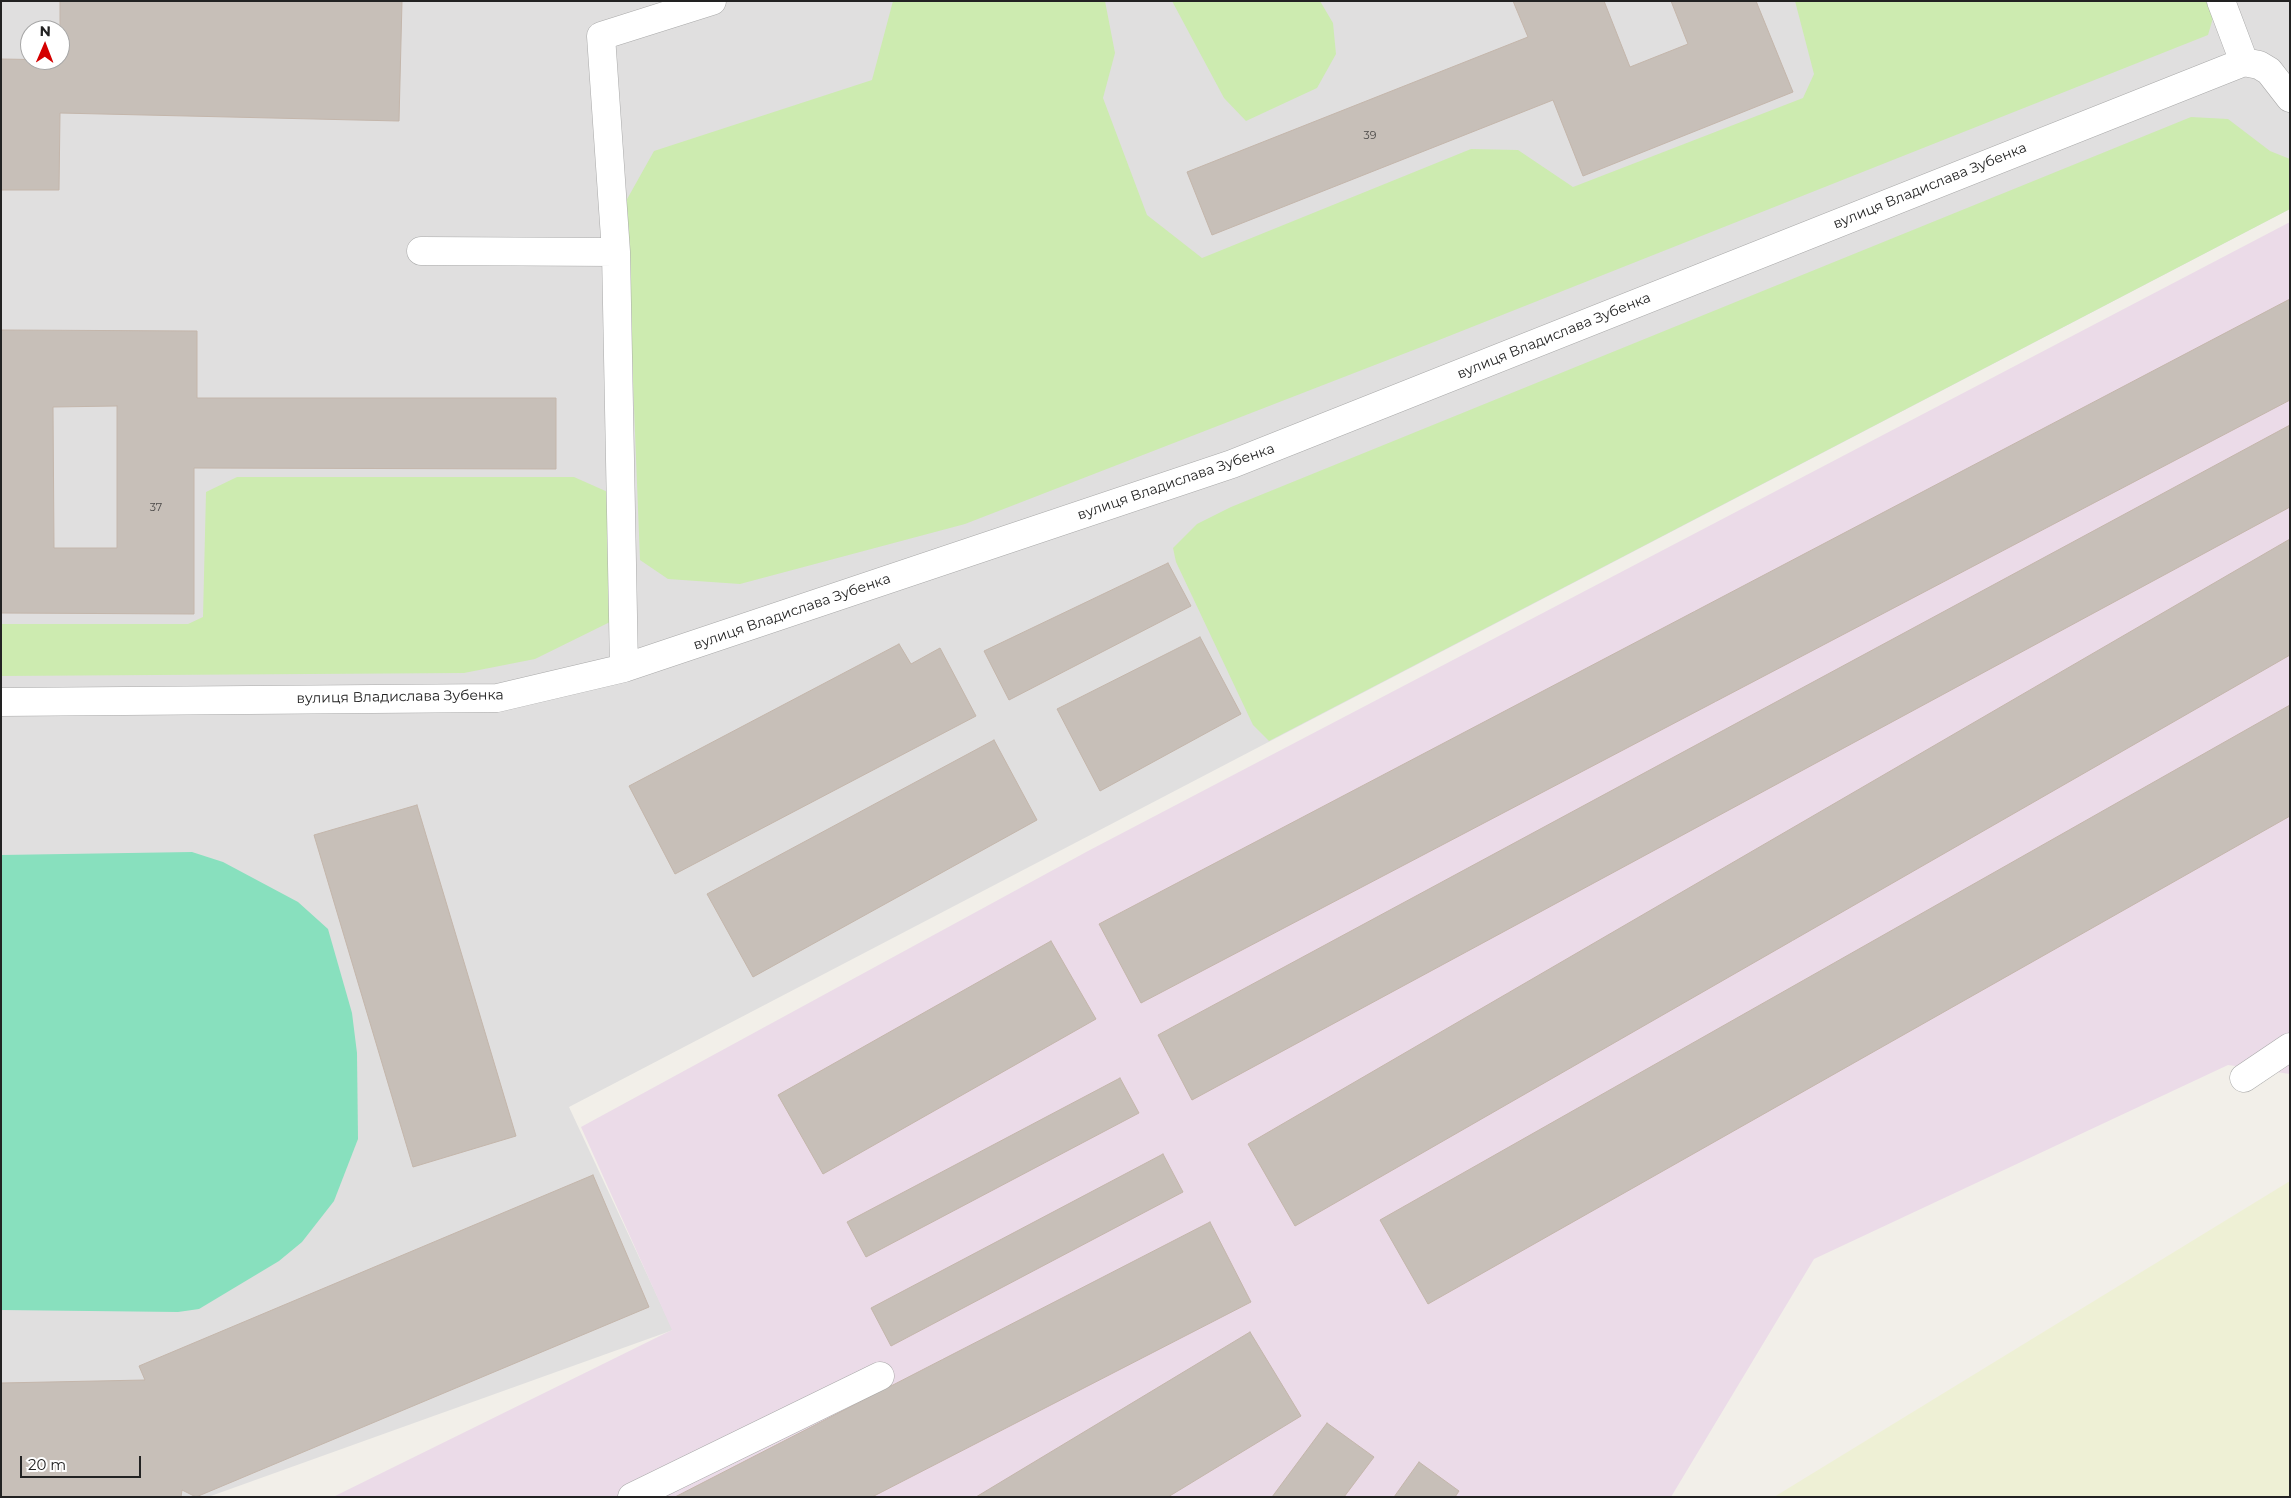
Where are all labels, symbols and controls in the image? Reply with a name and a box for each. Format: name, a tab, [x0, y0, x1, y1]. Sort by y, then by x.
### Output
north arrow	[20, 20, 70, 70]
text: N	[39, 22, 51, 40]
house number: 39	[1364, 129, 1376, 143]
street label: вулиця Владислава Зубенка	[1831, 139, 2029, 233]
street label: вулиця Владислава Зубенка	[1455, 289, 1653, 383]
street label: вулиця Владислава Зубенка	[1075, 440, 1277, 524]
house number: 37	[150, 501, 162, 515]
street label: вулиця Владислава Зубенка	[691, 570, 893, 654]
street label: вулиця Владислава Зубенка	[296, 687, 504, 707]
scale bar	[22, 1446, 144, 1478]
text: 20 m	[28, 1455, 66, 1474]

